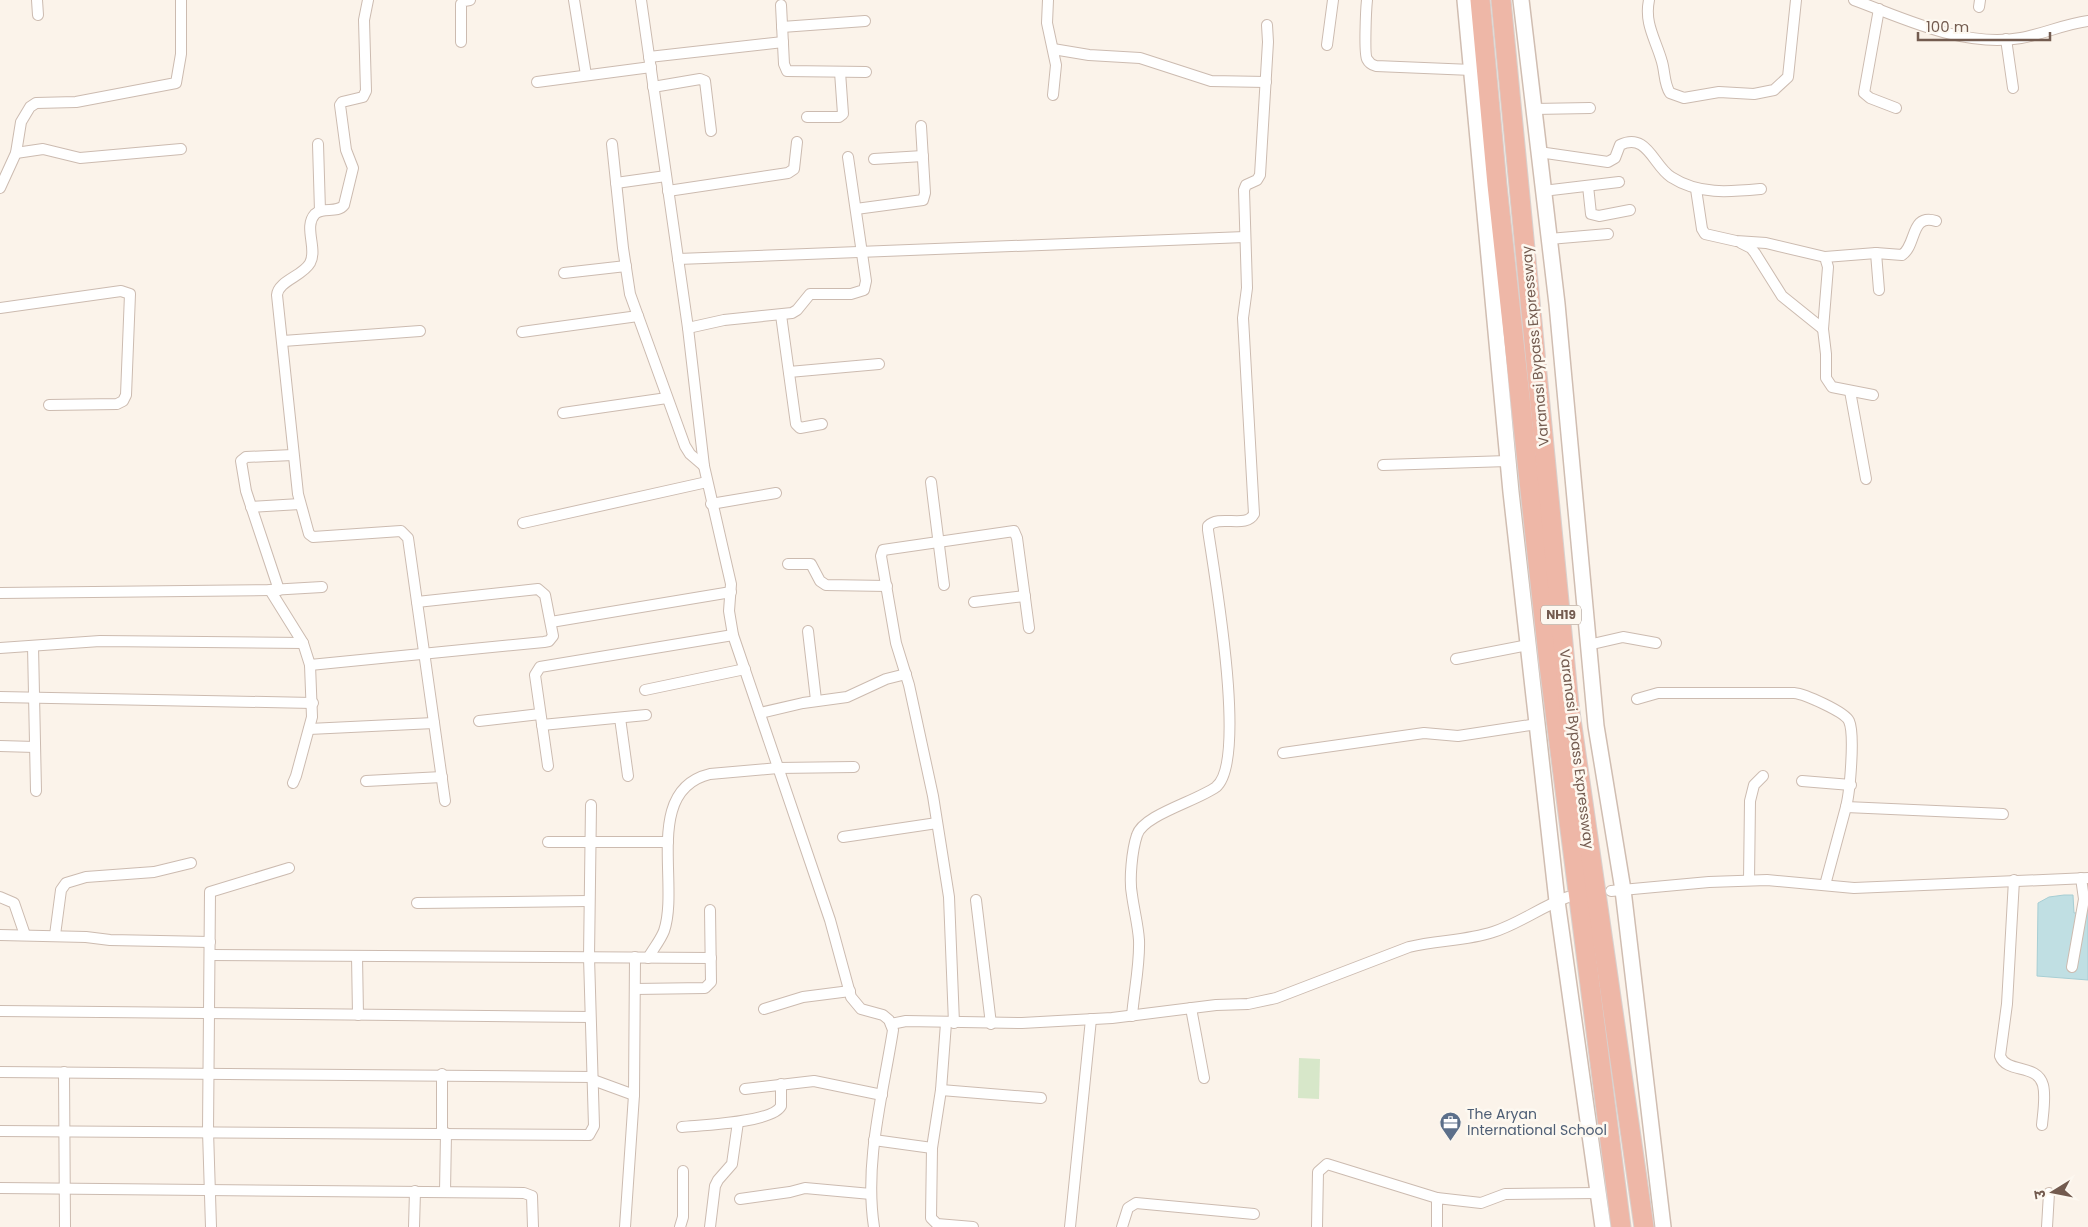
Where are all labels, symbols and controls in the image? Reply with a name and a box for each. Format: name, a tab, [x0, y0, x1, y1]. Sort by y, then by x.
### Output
scale bar	[1918, 10, 2050, 42]
text: 100 m	[1926, 16, 1969, 37]
street label: Varanasi Bypass Expressway	[1516, 245, 1554, 447]
road number: NH19	[1541, 606, 1581, 624]
street label: Varanasi Bypass Expressway	[1555, 648, 1599, 850]
place label: The Aryan International School	[1467, 1104, 1607, 1140]
office icon: The Aryan International School	[1439, 1110, 1463, 1141]
north arrow	[2028, 1167, 2078, 1217]
text: उ	[2029, 1188, 2051, 1201]

